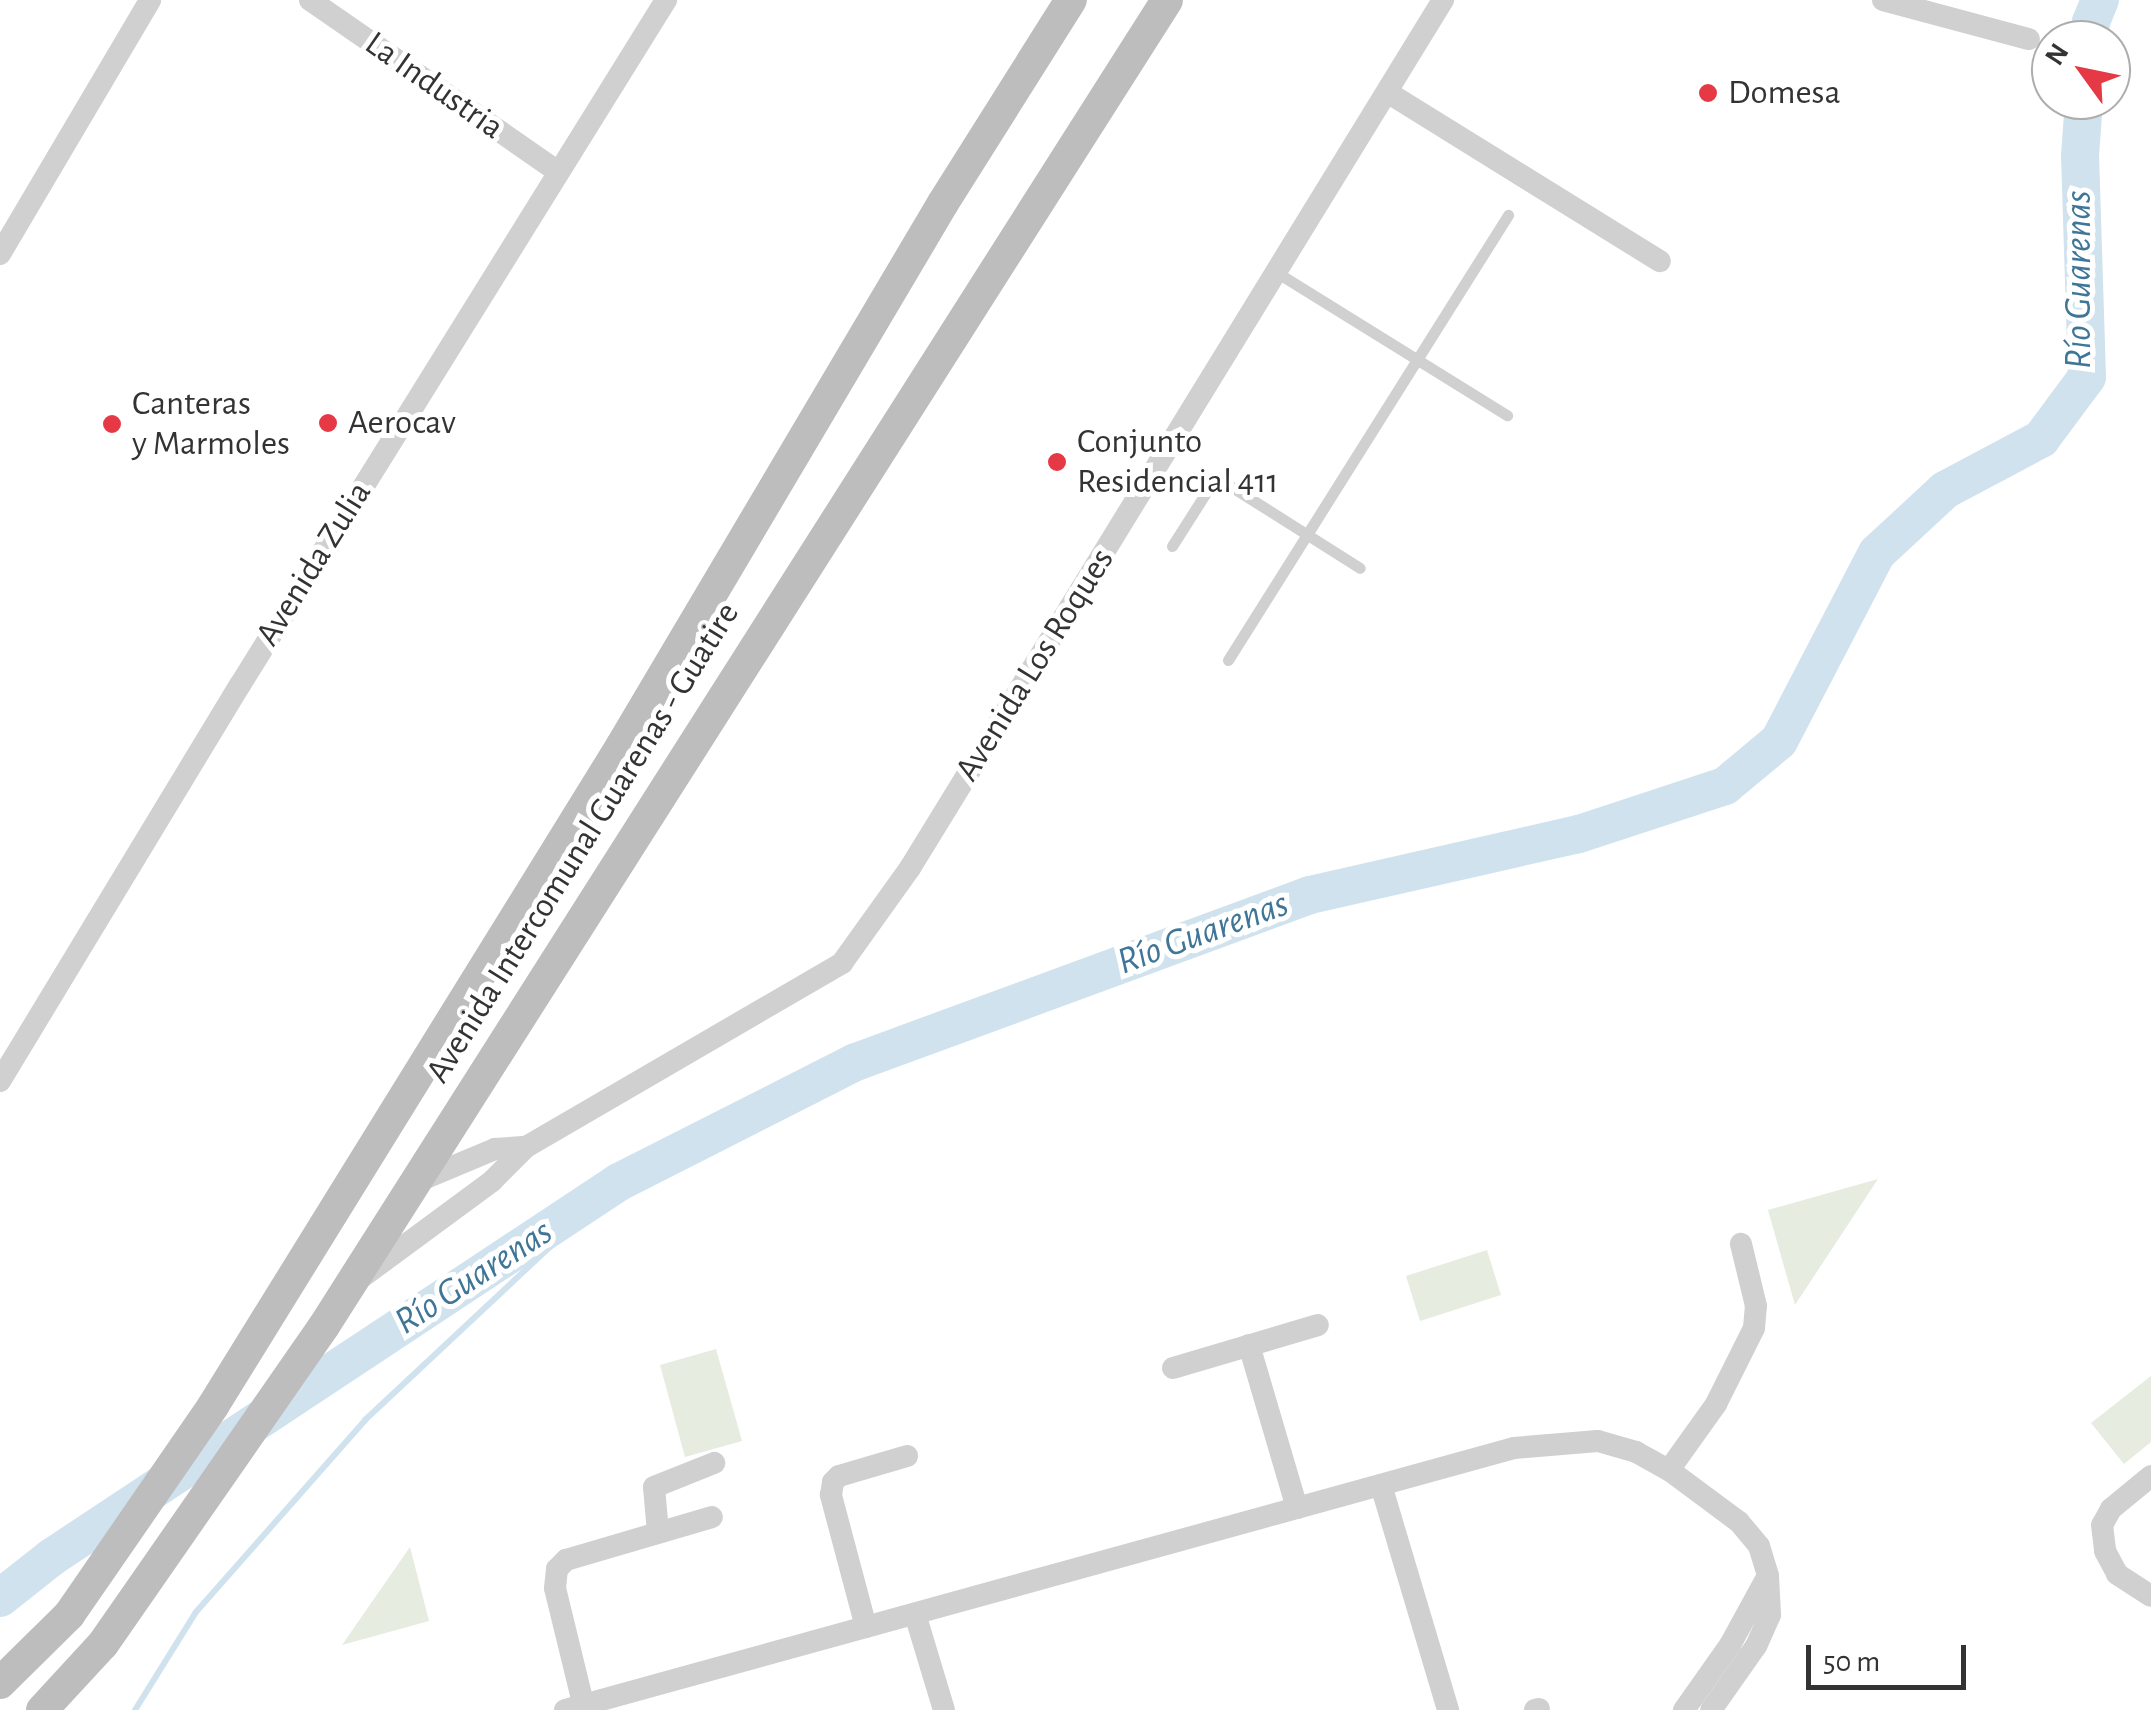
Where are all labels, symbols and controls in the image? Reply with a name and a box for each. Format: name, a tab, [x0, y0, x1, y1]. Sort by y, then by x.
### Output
north arrow	[2031, 20, 2131, 120]
street label: La Industria	[357, 23, 511, 149]
text: N	[2040, 39, 2075, 71]
place label: Domesa	[1728, 72, 1841, 114]
marker: Domesa	[1697, 82, 1719, 104]
water label: Río Guarenas	[2057, 191, 2103, 369]
place label: Canteras y Marmoles	[132, 383, 290, 465]
place label: Aerocav	[348, 402, 456, 444]
marker: Aerocav	[317, 412, 339, 434]
marker: Canteras y Marmoles	[101, 413, 123, 435]
place label: Conjunto Residencial 411	[1077, 421, 1278, 503]
marker: Conjunto Residencial 411	[1046, 451, 1068, 473]
street label: Avenida Zulia	[247, 474, 381, 654]
street label: Avenida Los Roques	[947, 541, 1123, 789]
street label: Avenida Intercomunal Guarenas - Guatire	[417, 595, 749, 1091]
water label: Río Guarenas	[1111, 882, 1295, 986]
water label: Río Guarenas	[387, 1210, 561, 1346]
scale bar	[1811, 1625, 1971, 1687]
text: 50 m	[1823, 1647, 1880, 1677]

